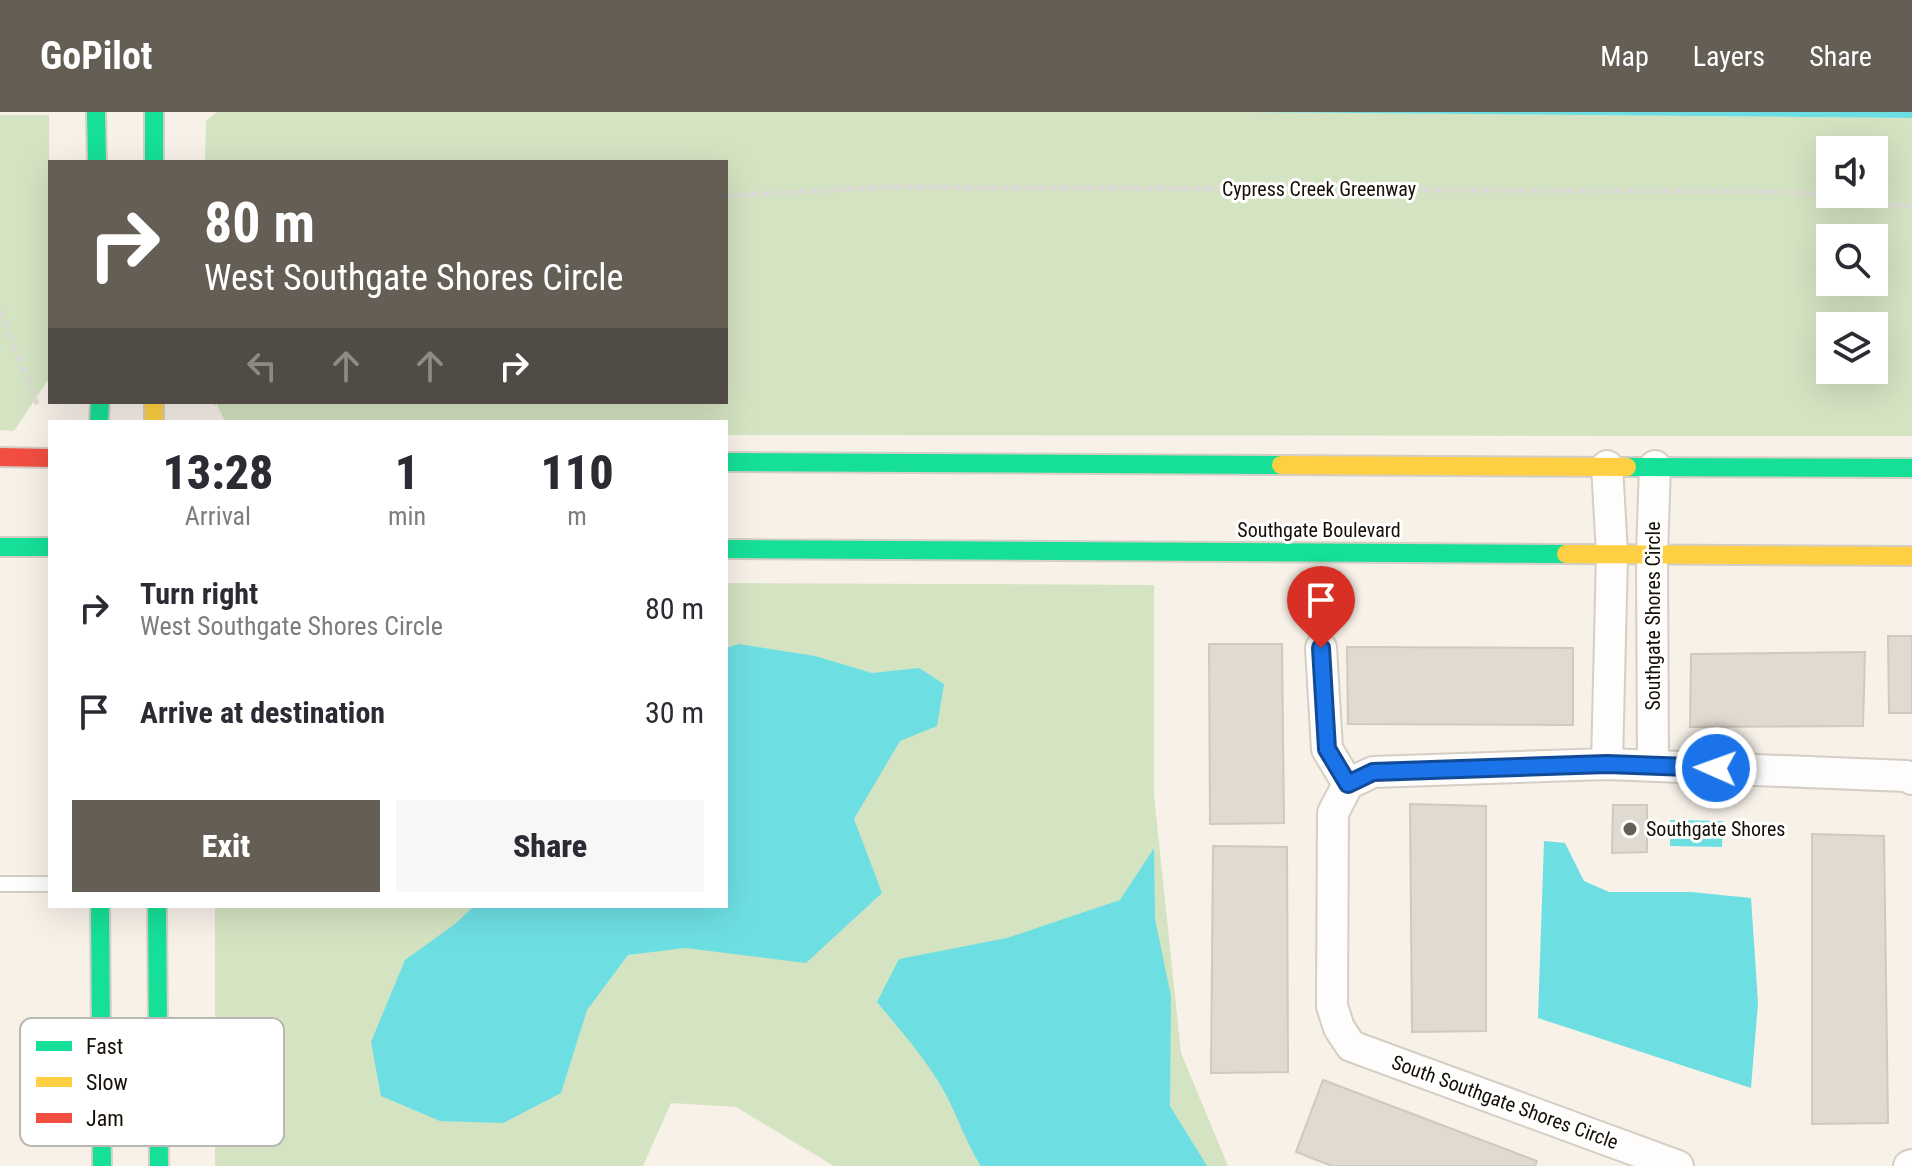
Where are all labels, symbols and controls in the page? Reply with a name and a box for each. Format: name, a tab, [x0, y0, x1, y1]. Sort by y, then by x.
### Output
text: GoPilot	[40, 34, 152, 78]
text: Map	[1600, 40, 1649, 73]
text: Layers	[1693, 40, 1765, 73]
text: Share	[1809, 40, 1872, 73]
map controls	[1816, 136, 1888, 384]
button: sound	[1816, 136, 1888, 208]
street label: Cypress Creek Greenway	[1222, 177, 1416, 201]
text: 80 m	[204, 190, 315, 256]
icon: right	[72, 192, 176, 296]
button: search	[1816, 224, 1888, 296]
text: West Southgate Shores Circle	[204, 257, 623, 299]
button: layers	[1816, 312, 1888, 384]
icon: left	[240, 344, 284, 388]
icon: ahead	[324, 344, 368, 388]
icon: ahead	[408, 344, 452, 388]
icon: right	[492, 344, 536, 388]
text: 13:28	[162, 444, 274, 501]
text: 1	[395, 444, 419, 501]
text: 110	[540, 444, 614, 501]
text: Arrival	[185, 501, 251, 531]
text: min	[388, 501, 426, 531]
text: m	[567, 501, 587, 531]
street label: Southgate Boulevard	[1237, 518, 1401, 542]
street label: Southgate Shores Circle	[1641, 521, 1665, 711]
pin	[1287, 566, 1355, 648]
text: Turn right	[140, 576, 258, 611]
icon: arrive	[1299, 578, 1343, 622]
icon: right	[72, 586, 116, 630]
text: 80 m	[645, 591, 704, 626]
text: West Southgate Shores Circle	[140, 611, 443, 641]
icon: arrive	[72, 690, 116, 734]
text: Arrive at destination	[140, 695, 385, 730]
text: 30 m	[645, 695, 704, 730]
position arrow	[1674, 726, 1758, 810]
button: Exit	[72, 800, 380, 892]
button: Share	[396, 800, 704, 892]
place label: Southgate Shores	[1646, 817, 1785, 841]
marker: Southgate Shores	[1621, 820, 1639, 838]
legend	[20, 1018, 284, 1146]
text: Fast	[86, 1034, 123, 1059]
street label: South Southgate Shores Circle	[1388, 1050, 1622, 1154]
text: Slow	[86, 1070, 128, 1095]
text: Jam	[86, 1106, 124, 1131]

